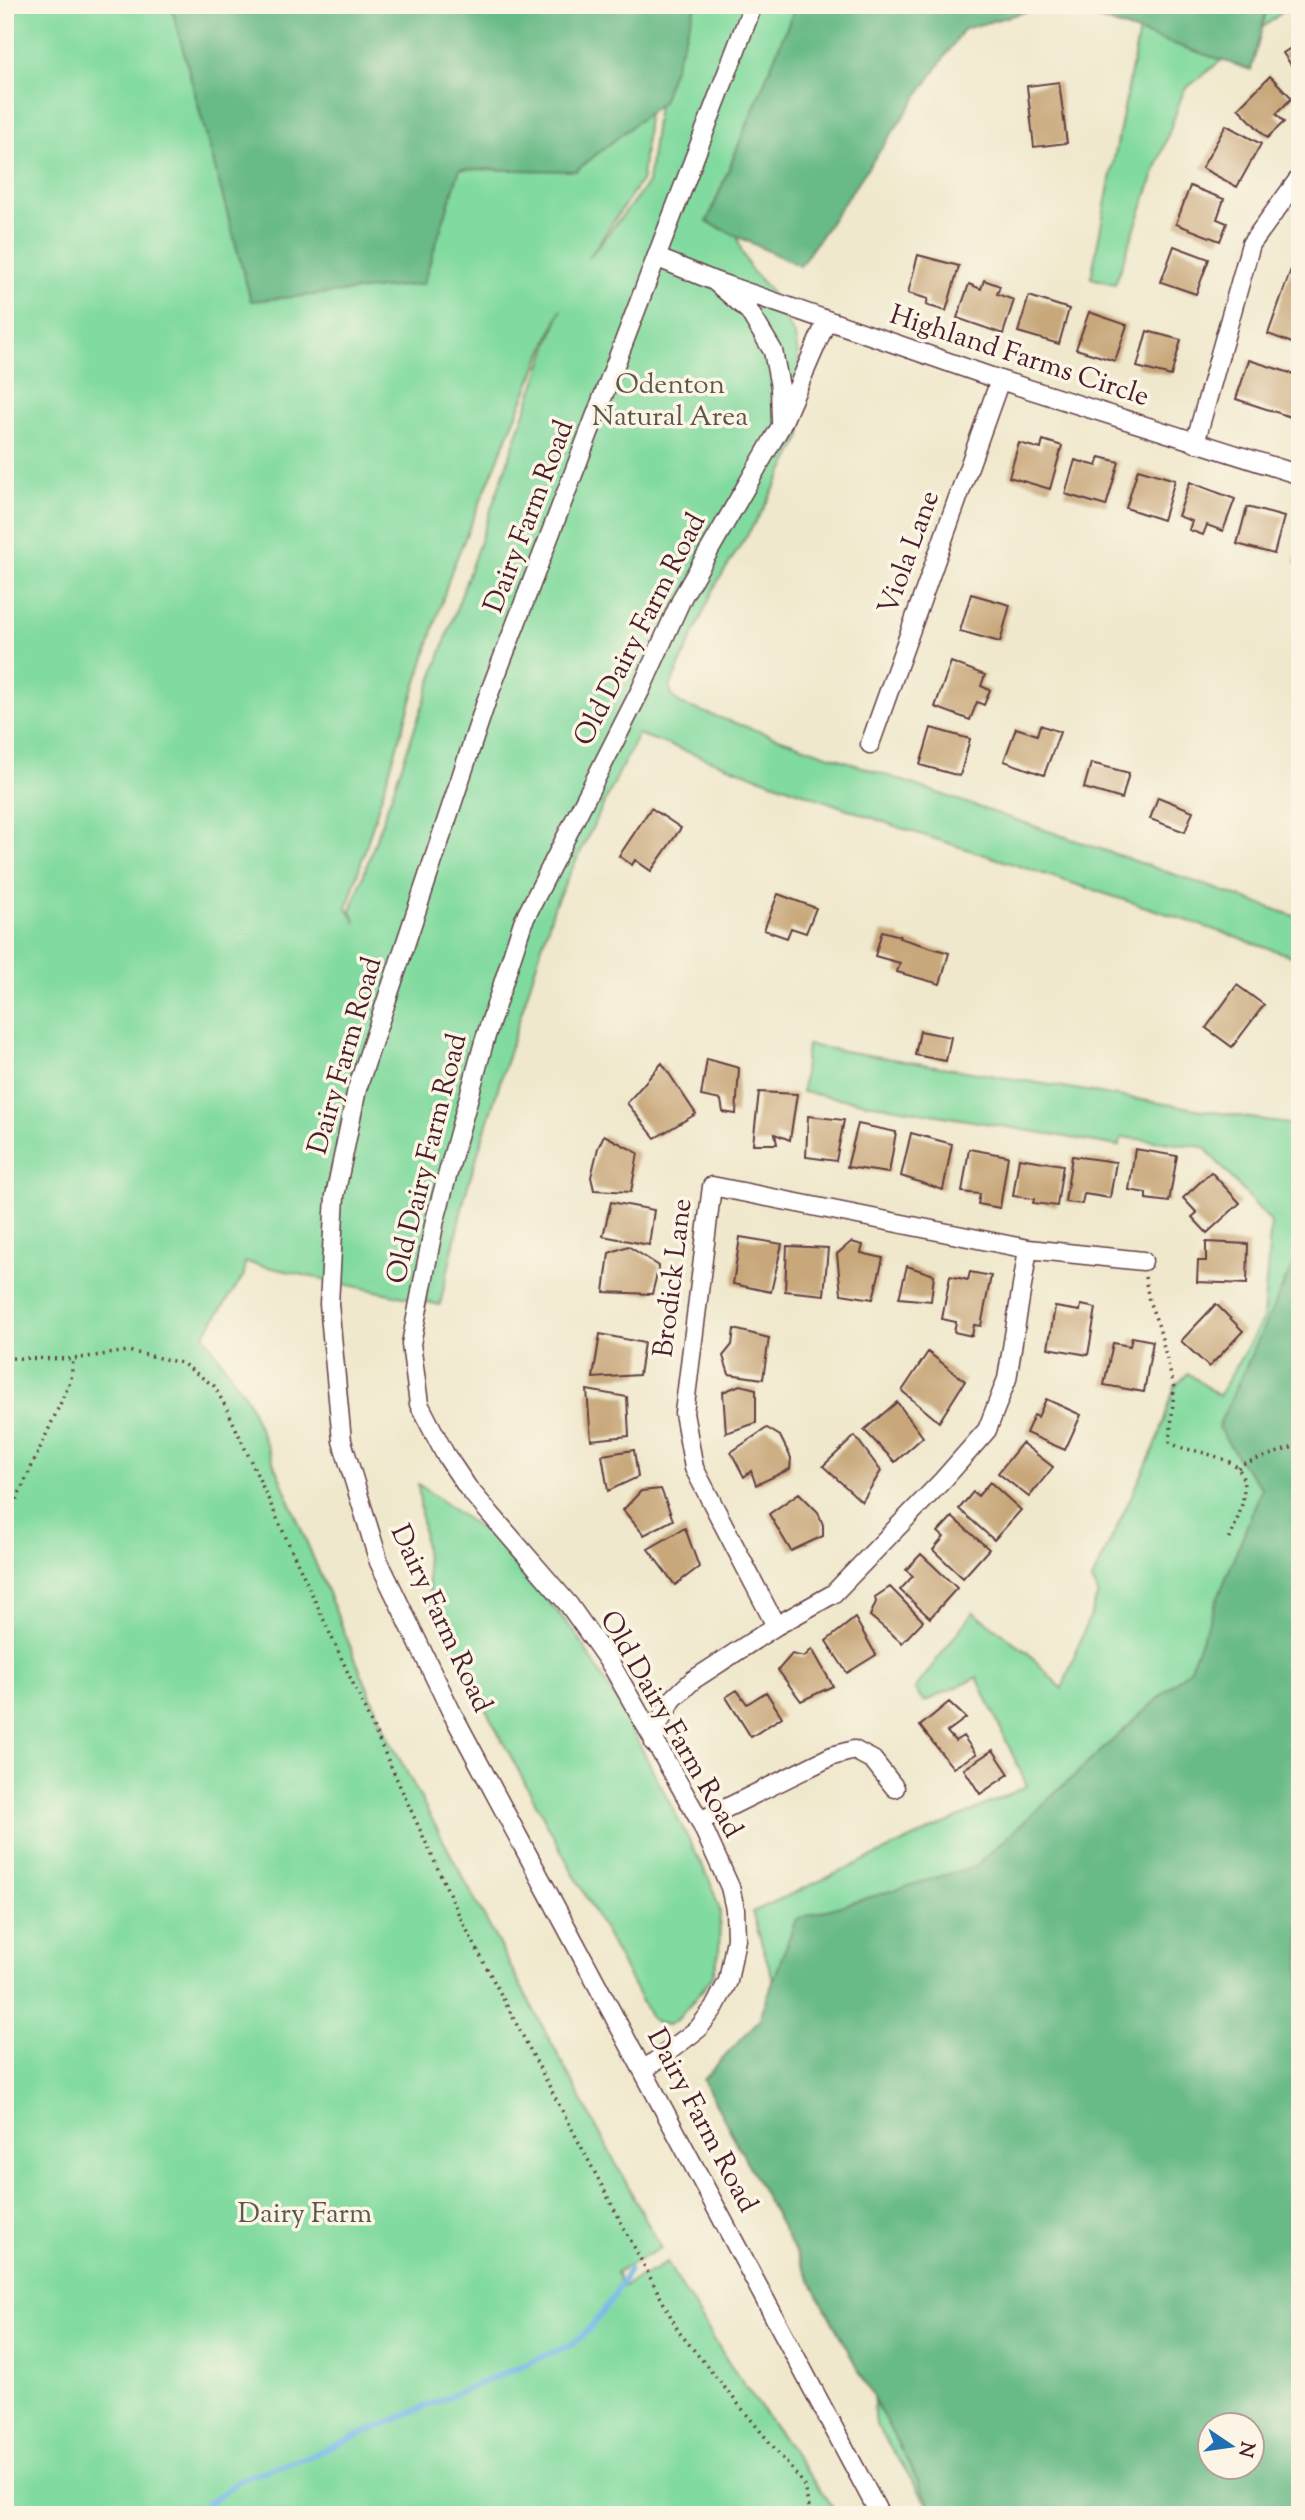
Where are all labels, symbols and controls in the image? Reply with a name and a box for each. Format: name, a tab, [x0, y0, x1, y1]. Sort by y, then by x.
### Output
street label: Highland Farms Circle	[884, 296, 1154, 418]
park label: Odenton Natural Area	[592, 366, 748, 438]
street label: Dairy Farm Road	[475, 415, 585, 619]
street label: Viola Lane	[869, 485, 951, 621]
street label: Old Dairy Farm Road	[565, 506, 717, 753]
street label: Dairy Farm Road	[299, 953, 393, 1159]
street label: Old Dairy Farm Road	[378, 1029, 478, 1288]
street label: Brodick Lane	[644, 1196, 704, 1360]
street label: Dairy Farm Road	[379, 1518, 501, 1720]
street label: Old Dairy Farm Road	[589, 1604, 752, 1846]
street label: Dairy Farm Road	[636, 2022, 767, 2220]
park label: Dairy Farm	[238, 2195, 372, 2235]
north arrow	[1196, 2412, 1266, 2482]
text: N	[1230, 2439, 1260, 2460]

